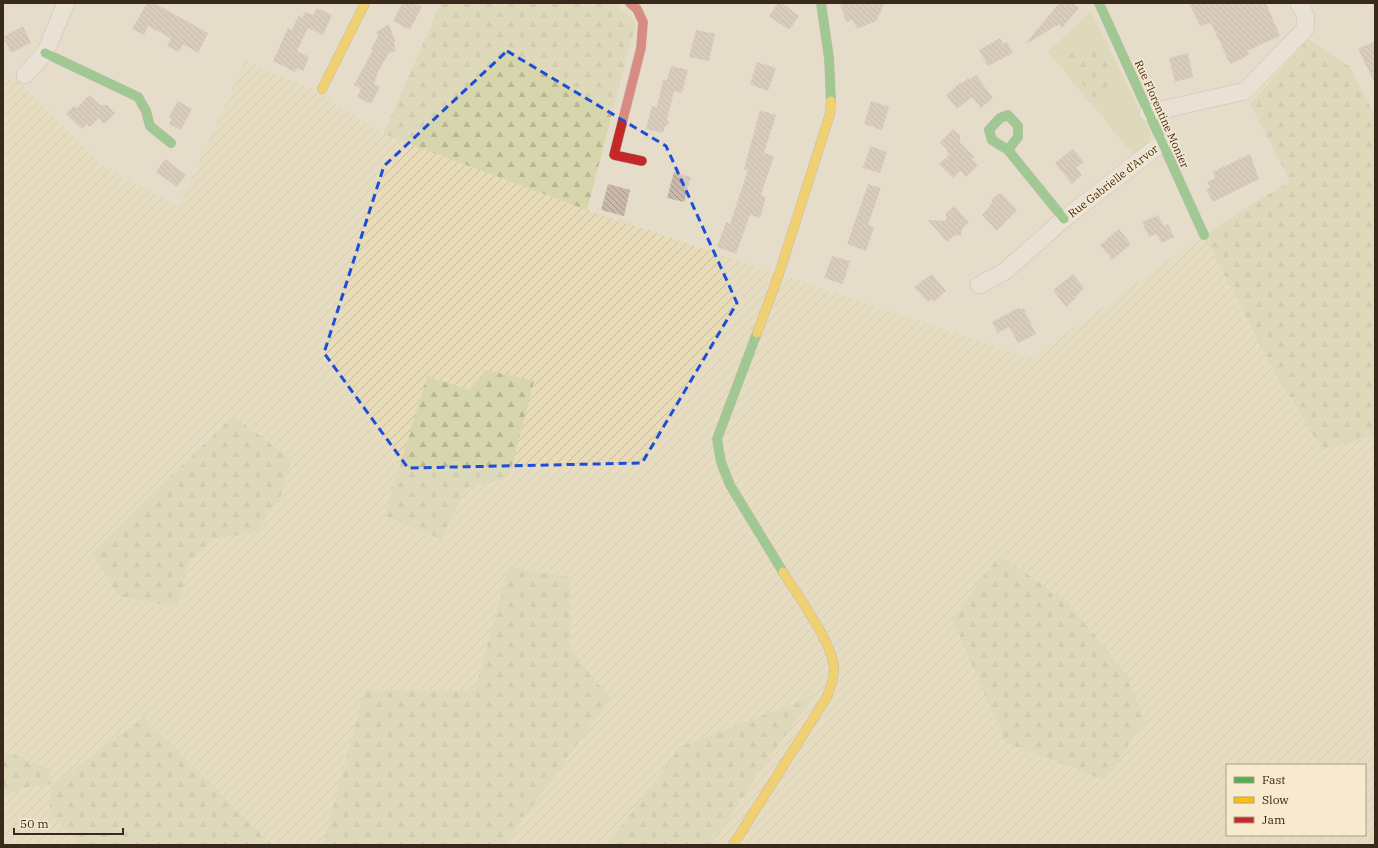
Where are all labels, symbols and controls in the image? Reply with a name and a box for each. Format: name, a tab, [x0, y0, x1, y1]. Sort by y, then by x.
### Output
street label: Rue Florentine Monier	[1132, 58, 1192, 170]
street label: Rue Gabrielle d'Arvor	[1065, 141, 1161, 220]
legend	[1226, 764, 1366, 836]
text: Fast	[1262, 772, 1286, 787]
text: Slow	[1262, 792, 1289, 807]
scale bar	[14, 810, 123, 836]
text: Jam	[1262, 812, 1286, 827]
text: 50 m	[20, 816, 49, 831]

